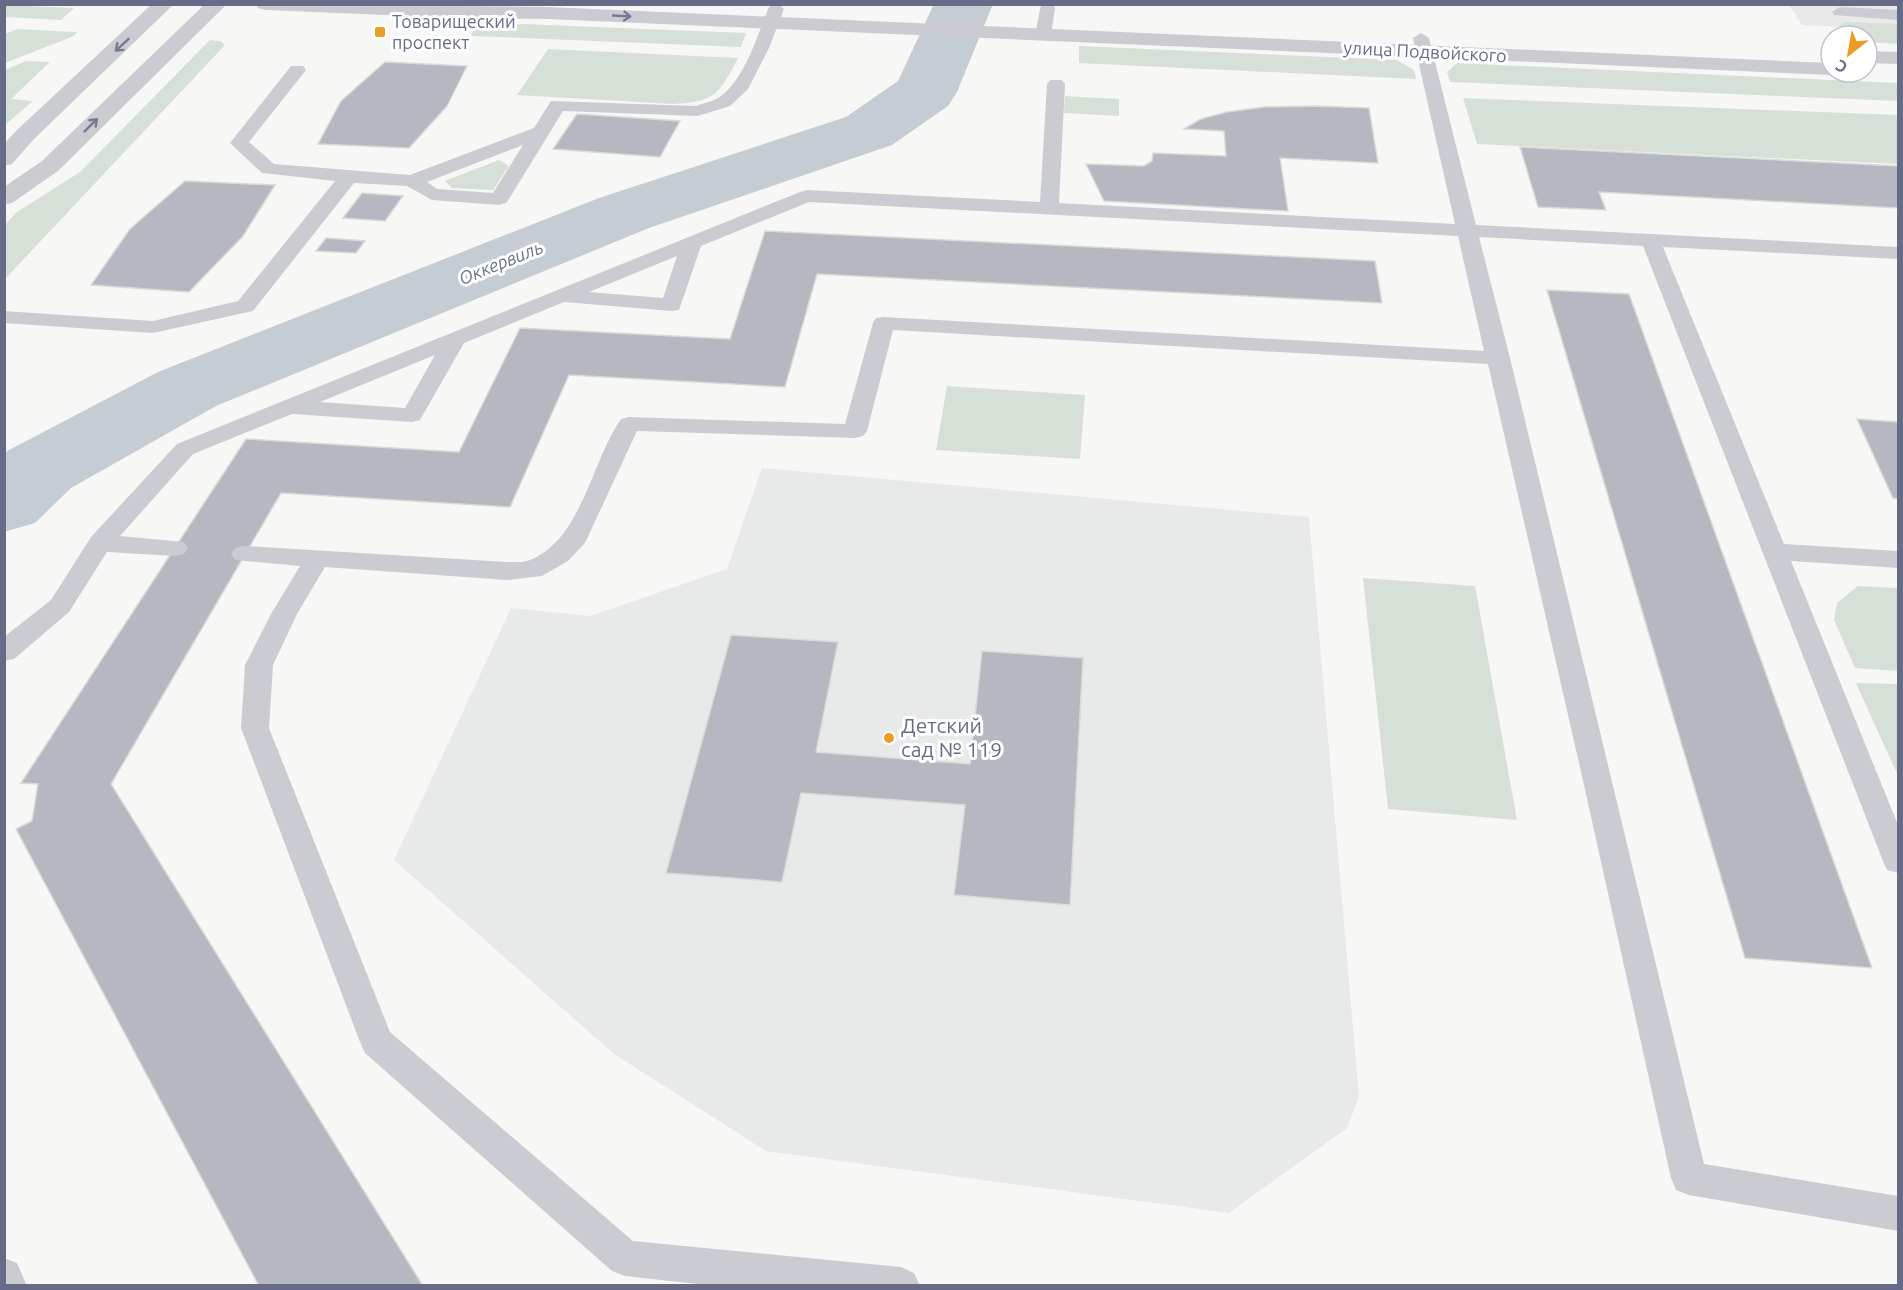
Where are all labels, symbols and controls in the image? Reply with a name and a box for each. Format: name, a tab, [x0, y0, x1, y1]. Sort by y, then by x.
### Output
place label: Товарищеский проспект	[392, 11, 516, 52]
one-way arrow	[611, 11, 631, 22]
north arrow	[1819, 24, 1879, 84]
marker: Товарищеский проспект	[373, 25, 387, 39]
street label: улица Подвойского	[1343, 37, 1507, 65]
one-way arrow	[115, 38, 130, 52]
text: С	[1832, 57, 1850, 77]
one-way arrow	[84, 117, 99, 132]
water label: Оккервиль	[456, 236, 546, 288]
place label: Детский сад № 119	[901, 713, 1002, 761]
marker: Детский сад № 119	[882, 731, 896, 745]

